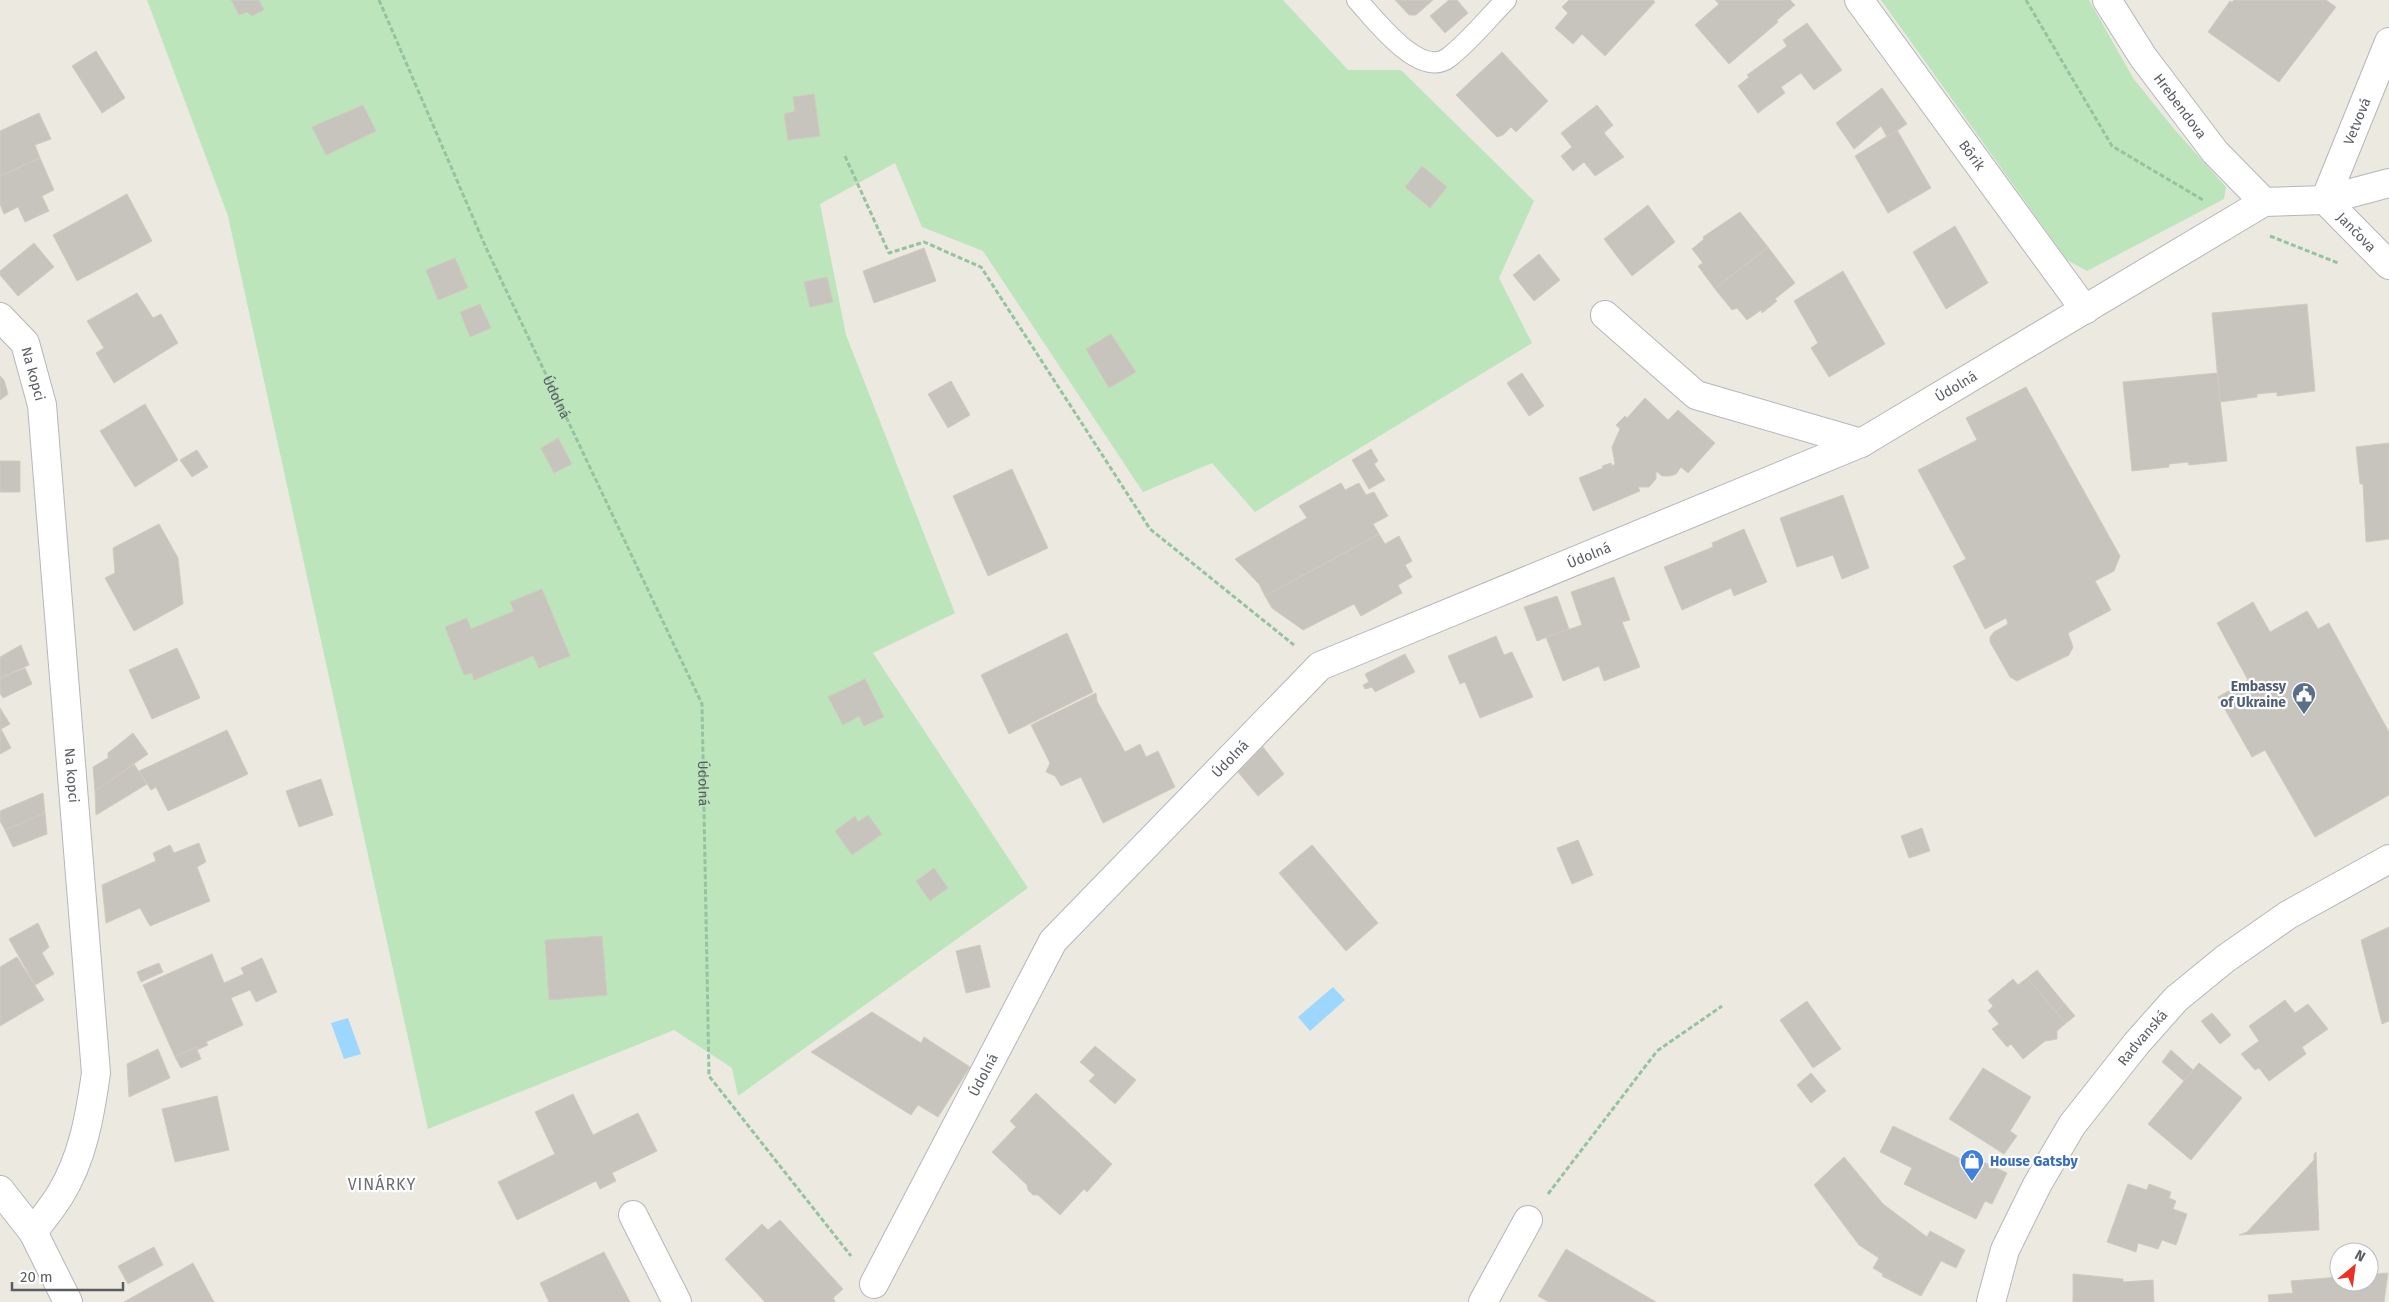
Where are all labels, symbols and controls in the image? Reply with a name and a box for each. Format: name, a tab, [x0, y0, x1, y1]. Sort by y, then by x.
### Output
street label: Hrebendova	[2150, 71, 2210, 142]
street label: Vetvová	[2340, 95, 2375, 147]
street label: Bôrik	[1955, 137, 1989, 175]
street label: Jančova	[2333, 209, 2379, 256]
street label: Na kopci	[17, 345, 48, 403]
street label: Údolná	[1932, 368, 1980, 406]
street label: Údolná	[539, 372, 574, 422]
street label: Údolná	[1564, 539, 1613, 572]
place label: Embassy of Ukraine	[2220, 678, 2287, 711]
public building icon: Embassy of Ukraine	[2291, 681, 2317, 715]
street label: Údolná	[1208, 737, 1252, 781]
street label: Na kopci	[61, 747, 82, 804]
street label: Údolná	[694, 760, 712, 806]
street label: Radvanská	[2114, 1007, 2171, 1069]
street label: Údolná	[965, 1051, 1002, 1099]
shop icon: House Gatsby	[1959, 1148, 1985, 1182]
place label: House Gatsby	[1990, 1153, 2078, 1170]
district label: VINÁRKY	[348, 1174, 416, 1194]
north arrow	[2329, 1242, 2379, 1292]
text: N	[2352, 1246, 2368, 1266]
scale bar	[12, 1260, 124, 1292]
text: 20 m	[20, 1268, 53, 1286]

